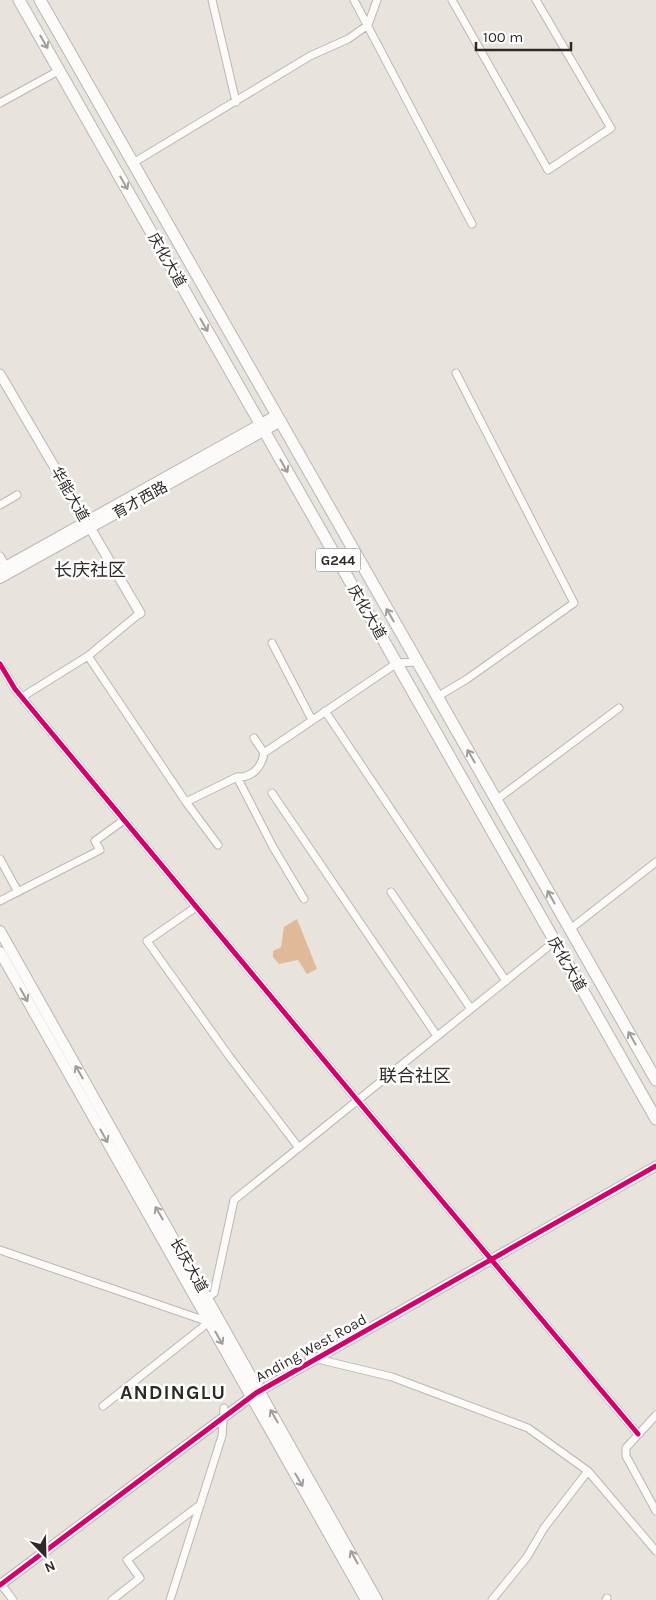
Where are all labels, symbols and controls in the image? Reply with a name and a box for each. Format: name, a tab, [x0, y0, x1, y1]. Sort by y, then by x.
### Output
scale bar	[476, 20, 571, 52]
text: 100 m	[483, 28, 523, 46]
one-way arrow	[39, 35, 49, 49]
one-way arrow	[119, 176, 129, 191]
street label: 庆化大道	[144, 230, 190, 290]
one-way arrow	[199, 317, 209, 332]
one-way arrow	[280, 459, 290, 473]
street label: 华能大道	[47, 464, 93, 524]
street label: 育才西路	[109, 478, 171, 522]
road number: G244	[316, 548, 360, 572]
district label: 长庆社区	[54, 559, 126, 581]
street label: 庆化大道	[344, 582, 390, 642]
one-way arrow	[385, 608, 395, 622]
one-way arrow	[465, 749, 475, 763]
one-way arrow	[546, 890, 556, 905]
street label: 庆化大道	[544, 934, 590, 994]
one-way arrow	[19, 987, 29, 1002]
one-way arrow	[626, 1032, 636, 1046]
one-way arrow	[74, 1065, 84, 1080]
district label: 联合社区	[379, 1065, 451, 1087]
one-way arrow	[99, 1129, 109, 1144]
one-way arrow	[154, 1207, 164, 1221]
street label: 长庆大道	[167, 1234, 211, 1296]
street label: Anding West Road	[252, 1310, 370, 1386]
one-way arrow	[214, 1331, 224, 1345]
district label: ANDINGLU	[120, 1381, 226, 1404]
one-way arrow	[268, 1409, 278, 1424]
one-way arrow	[294, 1472, 304, 1486]
north arrow	[20, 1530, 70, 1580]
one-way arrow	[348, 1551, 358, 1565]
text: N	[42, 1557, 58, 1576]

